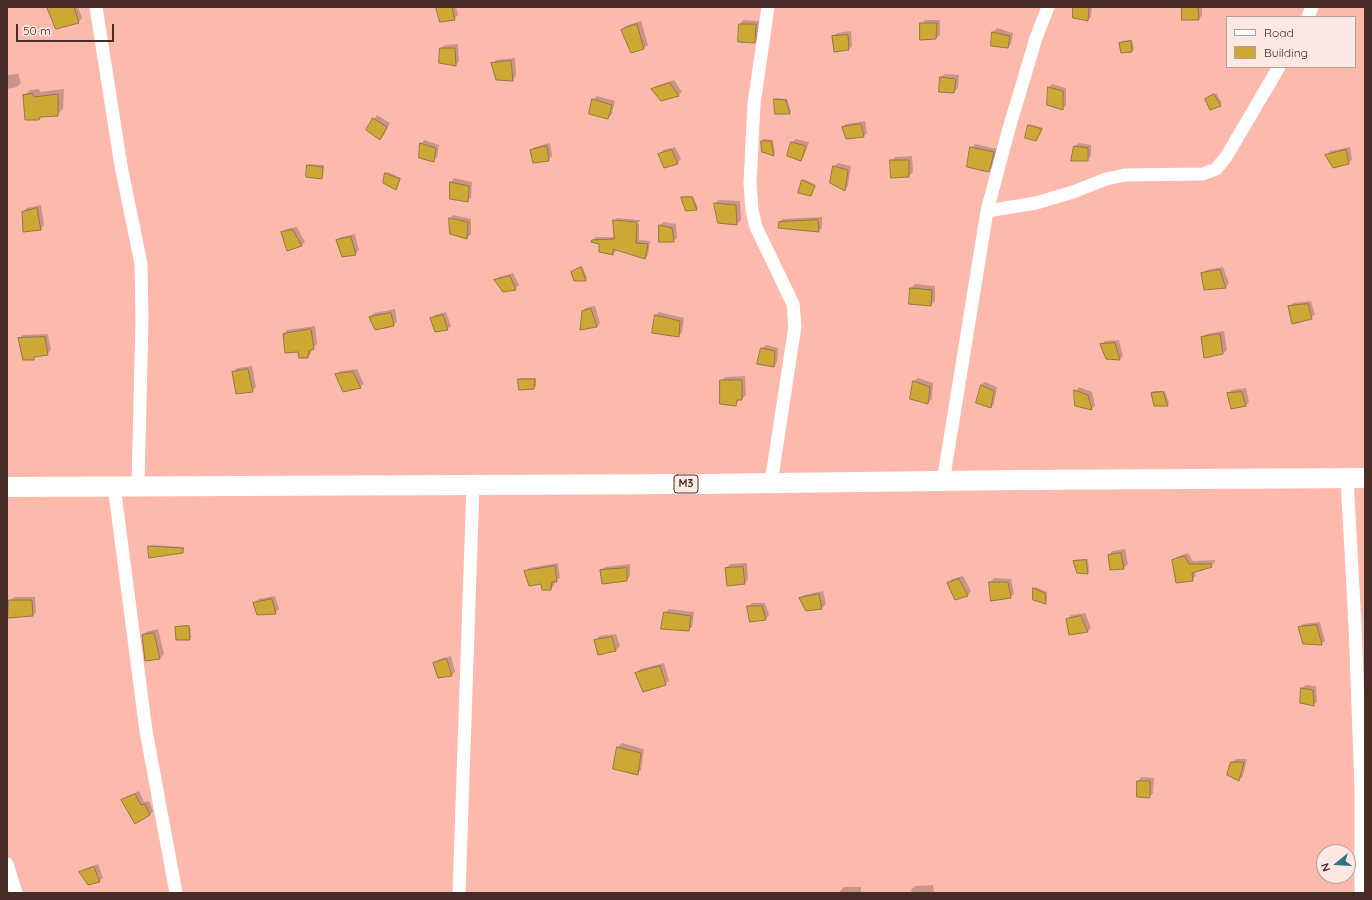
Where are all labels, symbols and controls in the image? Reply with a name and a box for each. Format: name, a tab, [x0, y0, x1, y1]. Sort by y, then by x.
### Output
scale bar	[18, 16, 116, 42]
legend	[1226, 16, 1356, 68]
text: 50 m	[23, 23, 51, 38]
text: Road	[1264, 25, 1294, 40]
text: Building	[1264, 45, 1308, 60]
road number: M3	[674, 475, 698, 493]
north arrow	[1316, 844, 1356, 884]
text: N	[1318, 861, 1333, 873]

